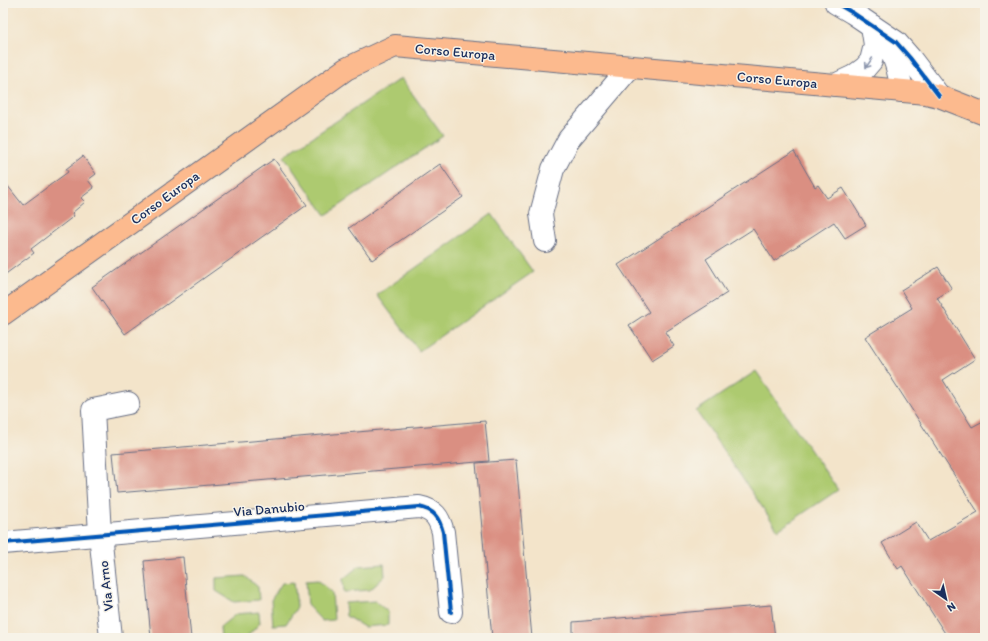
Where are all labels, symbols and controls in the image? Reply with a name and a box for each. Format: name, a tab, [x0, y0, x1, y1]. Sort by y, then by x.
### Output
street label: Corso Europa	[414, 40, 496, 64]
one-way arrow	[864, 57, 873, 68]
street label: Corso Europa	[736, 68, 818, 92]
street label: Corso Europa	[127, 167, 203, 229]
street label: Via Danubio	[233, 497, 305, 521]
street label: Via Arno	[95, 560, 117, 612]
north arrow	[926, 579, 966, 619]
text: N	[945, 599, 958, 614]

